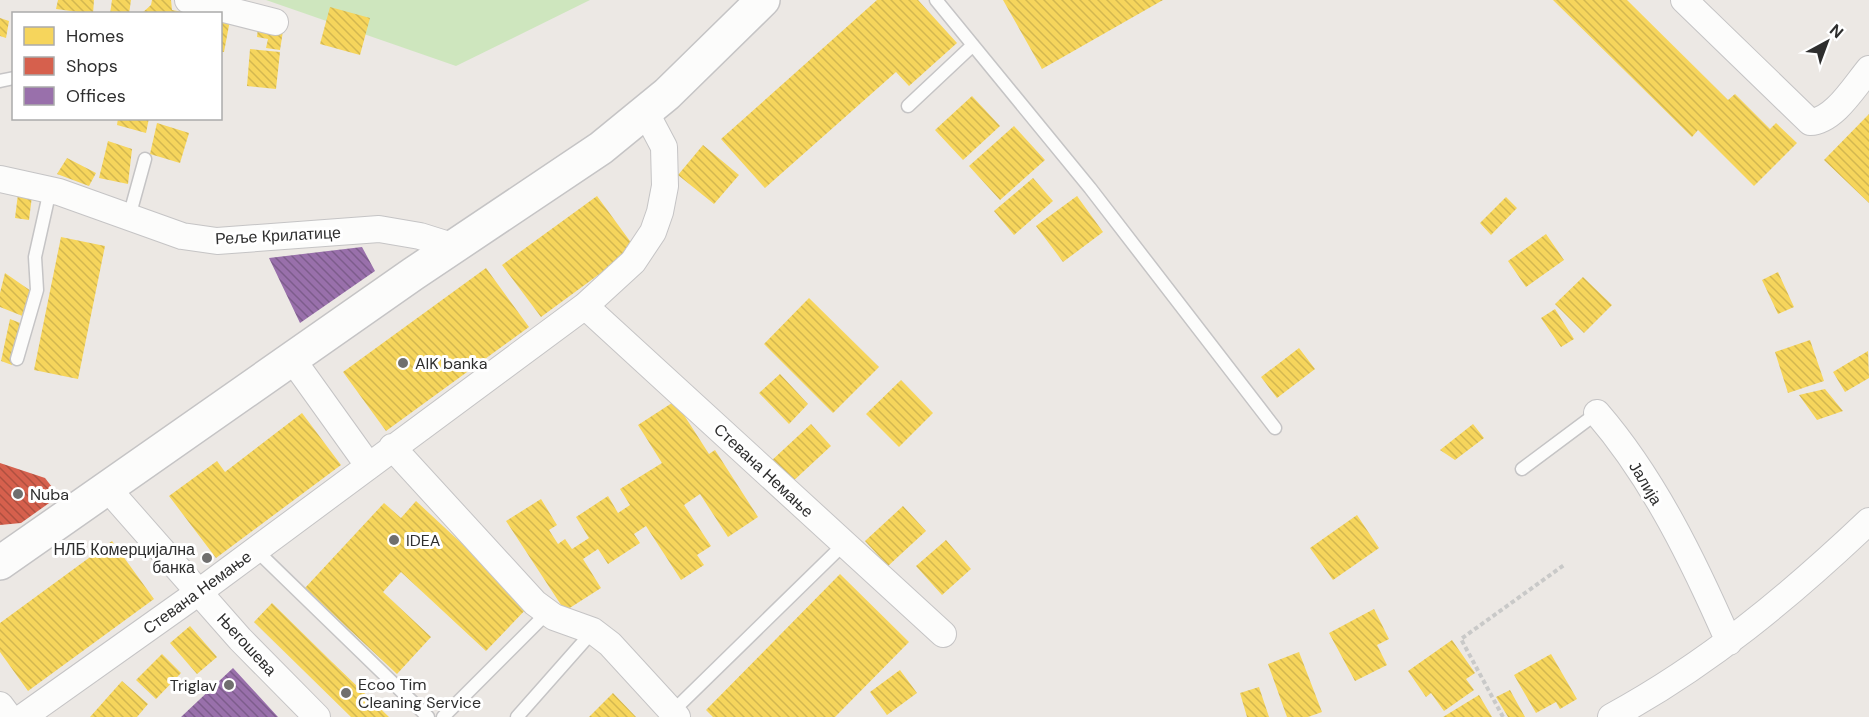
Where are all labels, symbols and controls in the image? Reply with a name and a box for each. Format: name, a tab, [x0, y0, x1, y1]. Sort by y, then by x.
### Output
legend	[12, 12, 222, 120]
north arrow	[1797, 12, 1857, 72]
text: N	[1825, 19, 1848, 43]
text: Homes	[66, 24, 124, 48]
text: Shops	[66, 54, 118, 78]
text: Offices	[66, 84, 126, 108]
street label: Реље Крилатице	[215, 222, 341, 249]
place label: AIK banka	[415, 353, 488, 374]
marker: AIK banka	[396, 356, 410, 370]
street label: Стевана Немање	[709, 419, 818, 522]
street label: Јалија	[1624, 457, 1667, 509]
place label: Nuba	[30, 484, 69, 505]
marker: Nuba	[11, 487, 25, 501]
place label: IDEA	[406, 530, 441, 551]
marker: IDEA	[387, 533, 401, 547]
place label: НЛБ Комерцијална банка	[54, 539, 195, 578]
street label: Стевана Немање	[139, 546, 256, 639]
marker: НЛБ Комерцијална банка	[200, 551, 214, 565]
street label: Његошева	[212, 609, 281, 680]
place label: Ecoo Tim Cleaning Service	[358, 674, 481, 713]
place label: Triglav	[170, 675, 218, 696]
marker: Triglav	[222, 678, 236, 692]
marker: Ecoo Tim Cleaning Service	[339, 686, 353, 700]

